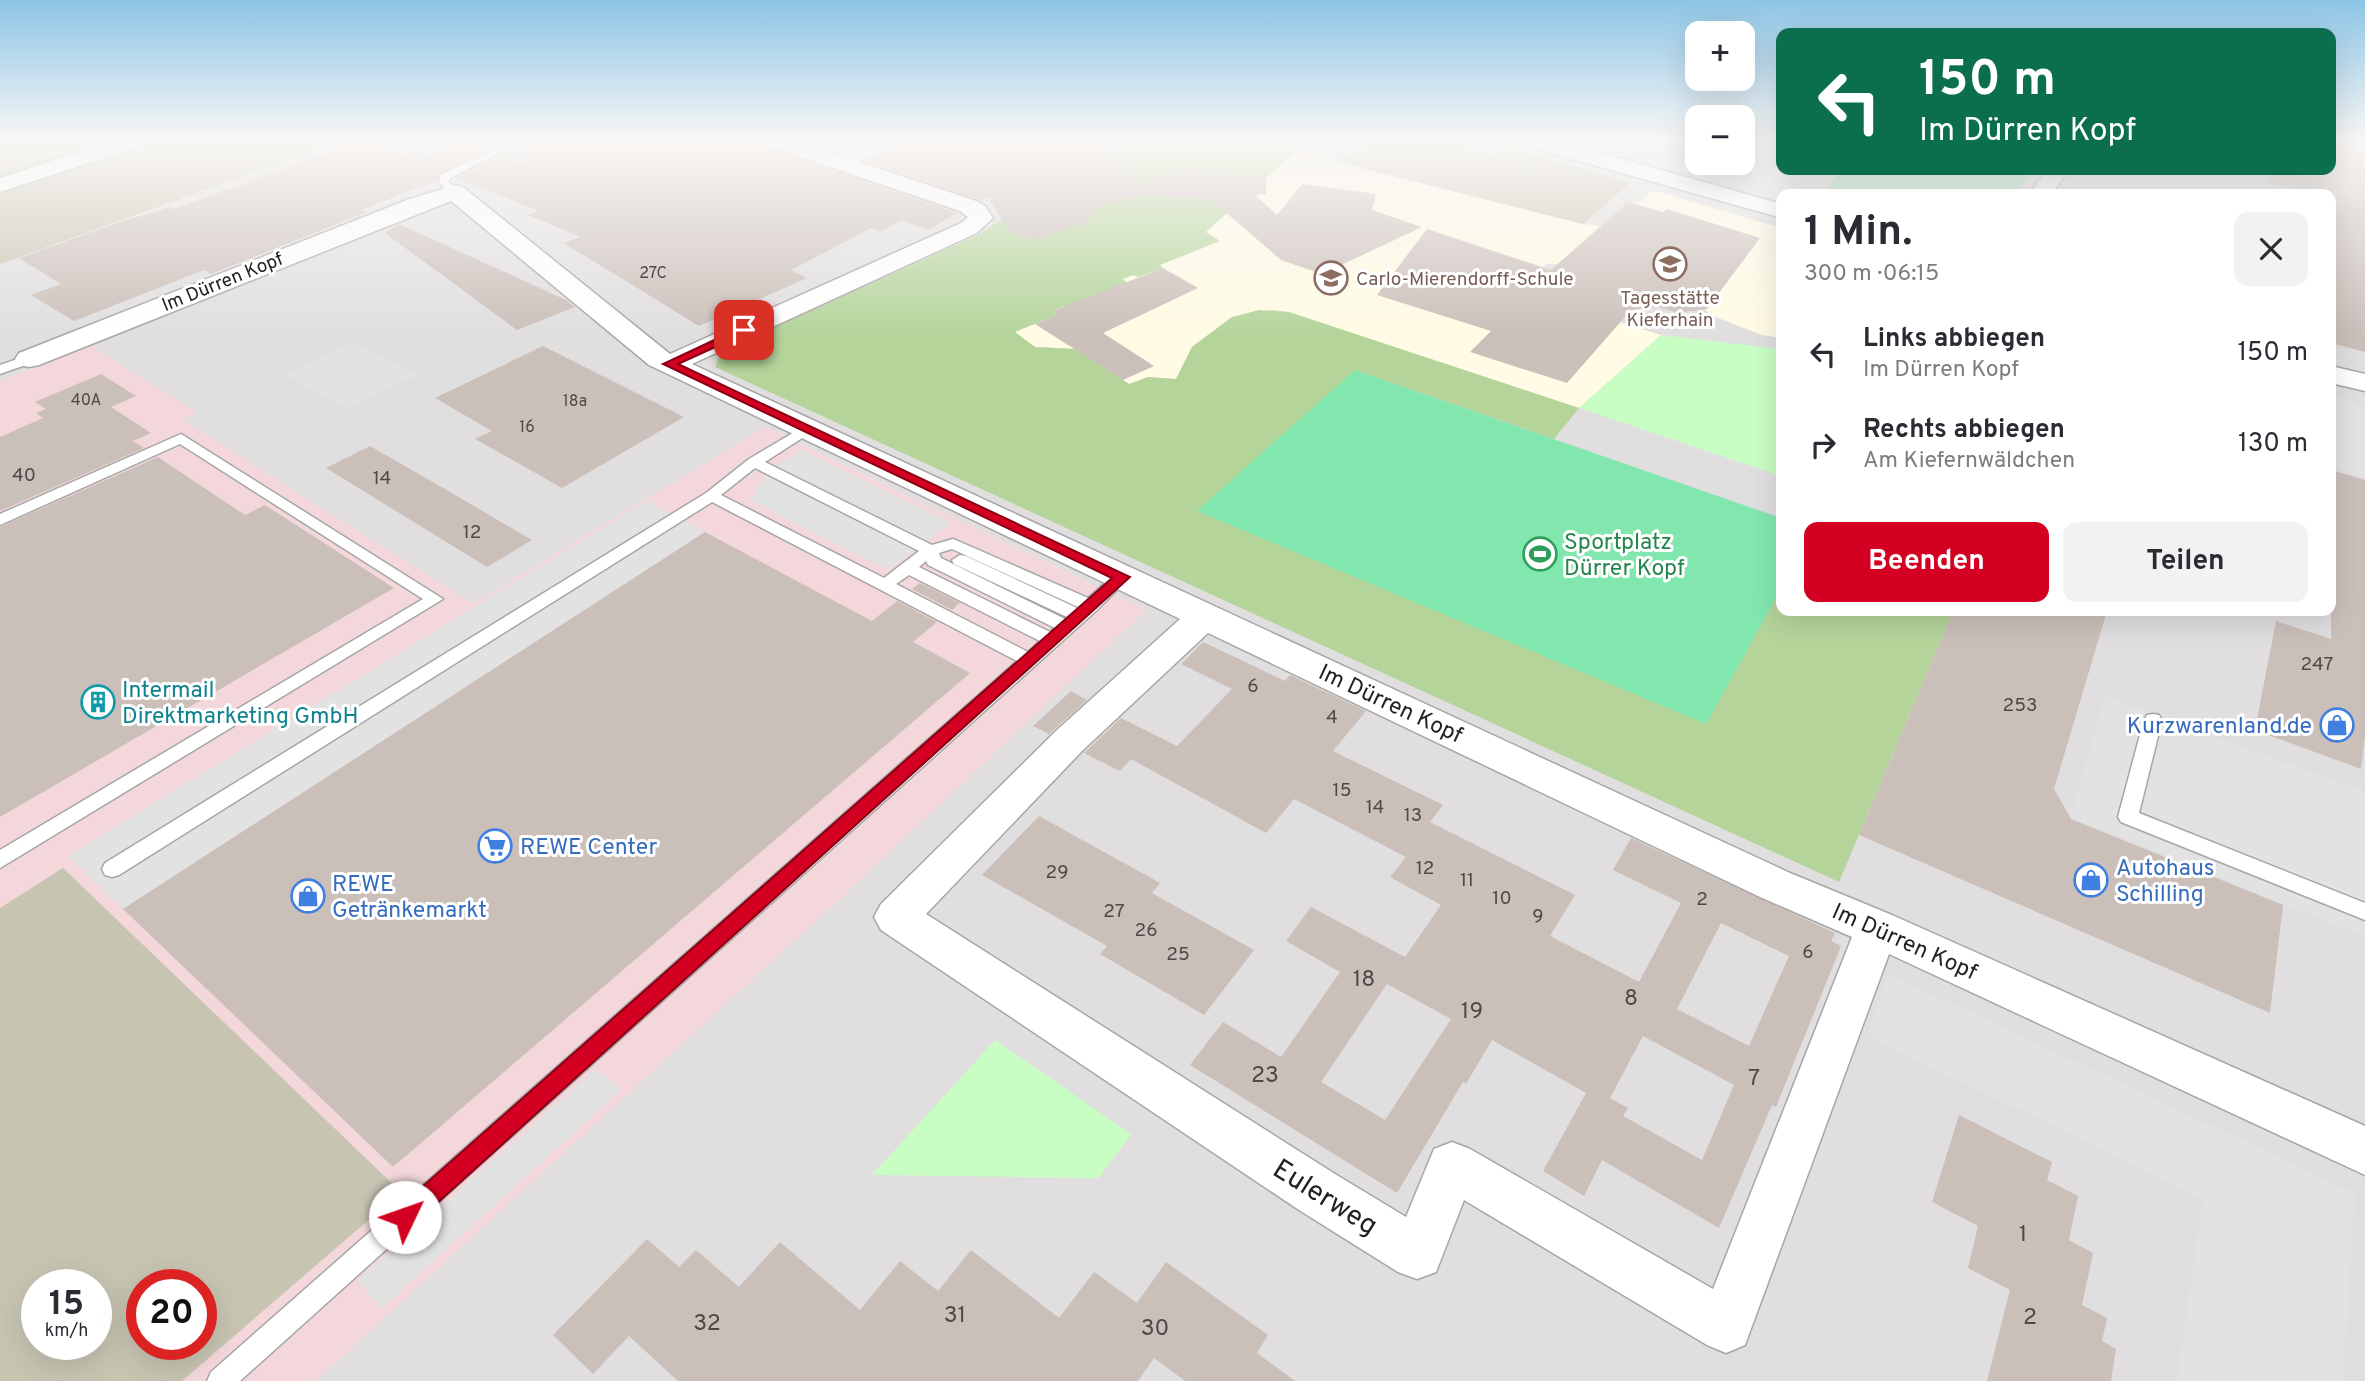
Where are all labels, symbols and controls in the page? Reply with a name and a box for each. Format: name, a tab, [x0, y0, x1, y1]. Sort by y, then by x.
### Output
map controls	[1685, 21, 1755, 175]
button: +	[1685, 21, 1755, 91]
text: 150 m	[1919, 51, 2056, 113]
icon: left	[1804, 56, 1895, 147]
button: −	[1685, 105, 1755, 175]
text: Im Dürren Kopf	[1919, 112, 2136, 152]
text: 1 Min.	[1804, 207, 1913, 260]
button: close	[2234, 212, 2308, 286]
school or university icon: Tagesstätte Kieferhain	[1651, 245, 1689, 283]
street label: Im Dürren Kopf	[159, 247, 288, 318]
school or university icon: Carlo-Mierendorff-Schule	[1312, 259, 1350, 297]
text: 300 m · 06:15	[1804, 260, 1939, 289]
house number: 27C	[639, 264, 667, 284]
place label: Carlo-Mierendorff-Schule	[1356, 268, 1574, 292]
place label: Tagesstätte Kieferhain	[1620, 287, 1720, 333]
pin	[714, 300, 774, 360]
icon: arrive	[725, 311, 763, 349]
text: Links abbiegen	[1863, 323, 2045, 356]
icon: left	[1804, 335, 1842, 373]
text: 150 m	[2237, 337, 2308, 370]
text: Im Dürren Kopf	[1863, 356, 2019, 385]
house number: 40A	[71, 391, 101, 411]
house number: 18a	[563, 392, 587, 412]
text: Rechts abbiegen	[1863, 414, 2065, 447]
house number: 16	[519, 418, 535, 438]
icon: right	[1804, 426, 1842, 464]
text: 130 m	[2238, 428, 2308, 461]
text: Am Kiefernwäldchen	[1863, 447, 2075, 476]
house number: 40	[12, 464, 36, 488]
house number: 14	[373, 467, 391, 491]
house number: 12	[463, 521, 481, 545]
button: Beenden	[1804, 522, 2049, 602]
button: Teilen	[2063, 522, 2308, 602]
place label: Sportplatz Dürrer Kopf	[1564, 529, 1685, 584]
sports icon: Sportplatz Dürrer Kopf	[1521, 535, 1559, 573]
house number: 247	[2301, 653, 2334, 677]
street label: Im Dürren Kopf	[1313, 659, 1467, 751]
house number: 6	[1247, 675, 1259, 699]
place label: Intermail Direktmarketing GmbH	[122, 677, 359, 732]
building icon: Intermail Direktmarketing GmbH	[79, 683, 117, 721]
house number: 253	[2003, 694, 2037, 718]
house number: 4	[1326, 706, 1338, 730]
shop icon: Kurzwarenland.de	[2318, 706, 2356, 744]
place label: Kurzwarenland.de	[2127, 713, 2312, 742]
house number: 15	[1333, 779, 1351, 803]
house number: 14	[1366, 796, 1384, 820]
house number: 13	[1404, 804, 1422, 828]
supermarket icon: REWE Center	[476, 827, 514, 865]
place label: REWE Center	[520, 834, 657, 863]
place label: Autohaus Schilling	[2116, 855, 2215, 910]
house number: 12	[1416, 857, 1434, 881]
house number: 29	[1046, 861, 1068, 885]
shop icon: Autohaus Schilling	[2072, 861, 2110, 899]
house number: 11	[1460, 869, 1474, 893]
place label: REWE Getränkemarkt	[332, 871, 487, 926]
shop icon: REWE Getränkemarkt	[289, 877, 327, 915]
house number: 10	[1492, 887, 1512, 911]
house number: 2	[1696, 888, 1708, 912]
street label: Im Dürren Kopf	[1827, 898, 1981, 988]
house number: 27	[1103, 900, 1125, 924]
house number: 9	[1532, 905, 1544, 929]
house number: 26	[1135, 919, 1157, 943]
house number: 6	[1802, 941, 1814, 965]
house number: 25	[1166, 943, 1190, 967]
house number: 18	[1353, 966, 1375, 995]
house number: 8	[1624, 985, 1638, 1014]
house number: 19	[1461, 998, 1483, 1027]
house number: 23	[1251, 1062, 1279, 1091]
house number: 7	[1748, 1065, 1760, 1094]
street label: Eulerweg	[1265, 1152, 1384, 1245]
position arrow	[368, 1180, 442, 1254]
house number: 1	[2019, 1221, 2027, 1250]
speed limit sign: 20	[126, 1269, 217, 1360]
text: 15	[49, 1283, 84, 1327]
house number: 31	[944, 1302, 966, 1331]
house number: 2	[2023, 1304, 2037, 1333]
house number: 32	[693, 1310, 721, 1339]
house number: 30	[1141, 1315, 1169, 1344]
text: km/h	[45, 1320, 88, 1343]

